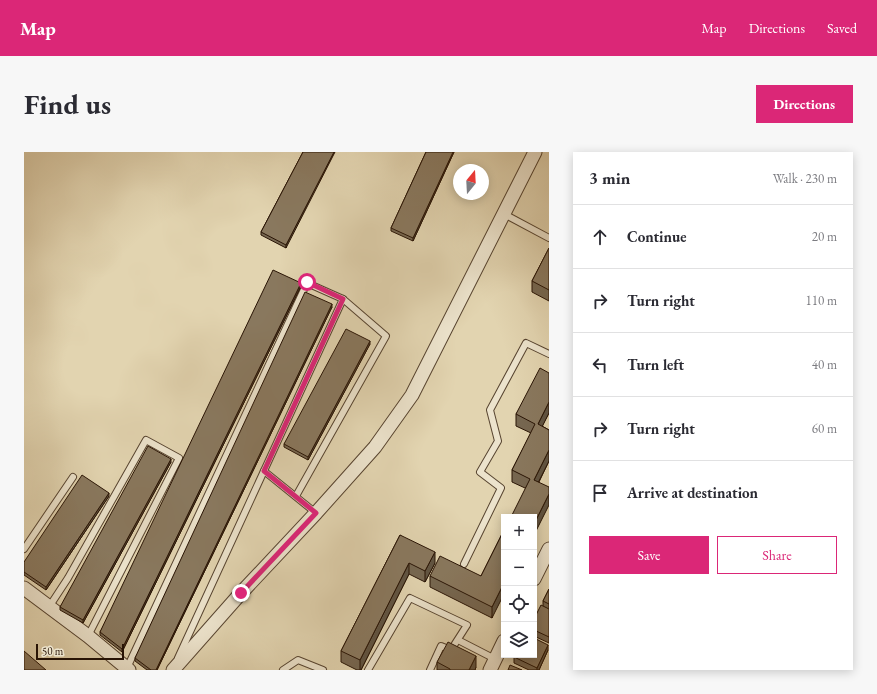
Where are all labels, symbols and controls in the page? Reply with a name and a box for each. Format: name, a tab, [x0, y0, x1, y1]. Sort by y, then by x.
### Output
text: Map	[20, 16, 56, 41]
text: Map	[701, 19, 727, 37]
text: Directions	[749, 19, 805, 37]
text: Saved	[827, 19, 857, 37]
button: Directions	[756, 85, 853, 123]
text: Find us	[24, 86, 111, 122]
north arrow	[453, 164, 489, 200]
text: 3 min	[589, 167, 630, 189]
text: Walk · 230 m	[773, 170, 837, 187]
icon: ahead	[589, 226, 611, 248]
text: Continue	[627, 227, 687, 246]
text: 20 m	[812, 228, 837, 245]
route start	[298, 273, 316, 291]
icon: right	[589, 290, 611, 312]
text: Turn right	[627, 291, 695, 310]
text: 110 m	[806, 292, 837, 309]
icon: left	[589, 354, 611, 376]
text: Turn left	[627, 355, 684, 374]
text: 40 m	[812, 356, 837, 373]
icon: right	[589, 418, 611, 440]
text: Turn right	[627, 419, 695, 438]
text: 60 m	[812, 420, 837, 437]
icon: arrive	[589, 482, 611, 504]
text: Arrive at destination	[627, 483, 758, 502]
map controls	[501, 514, 537, 658]
button: +	[501, 514, 537, 550]
button: Save	[589, 536, 709, 574]
button: Share	[717, 536, 837, 574]
button: −	[501, 550, 537, 586]
route end	[232, 584, 250, 602]
button: locate	[501, 586, 537, 622]
button: layers	[501, 622, 537, 658]
scale bar	[36, 642, 124, 661]
text: 50 m	[42, 644, 63, 658]

